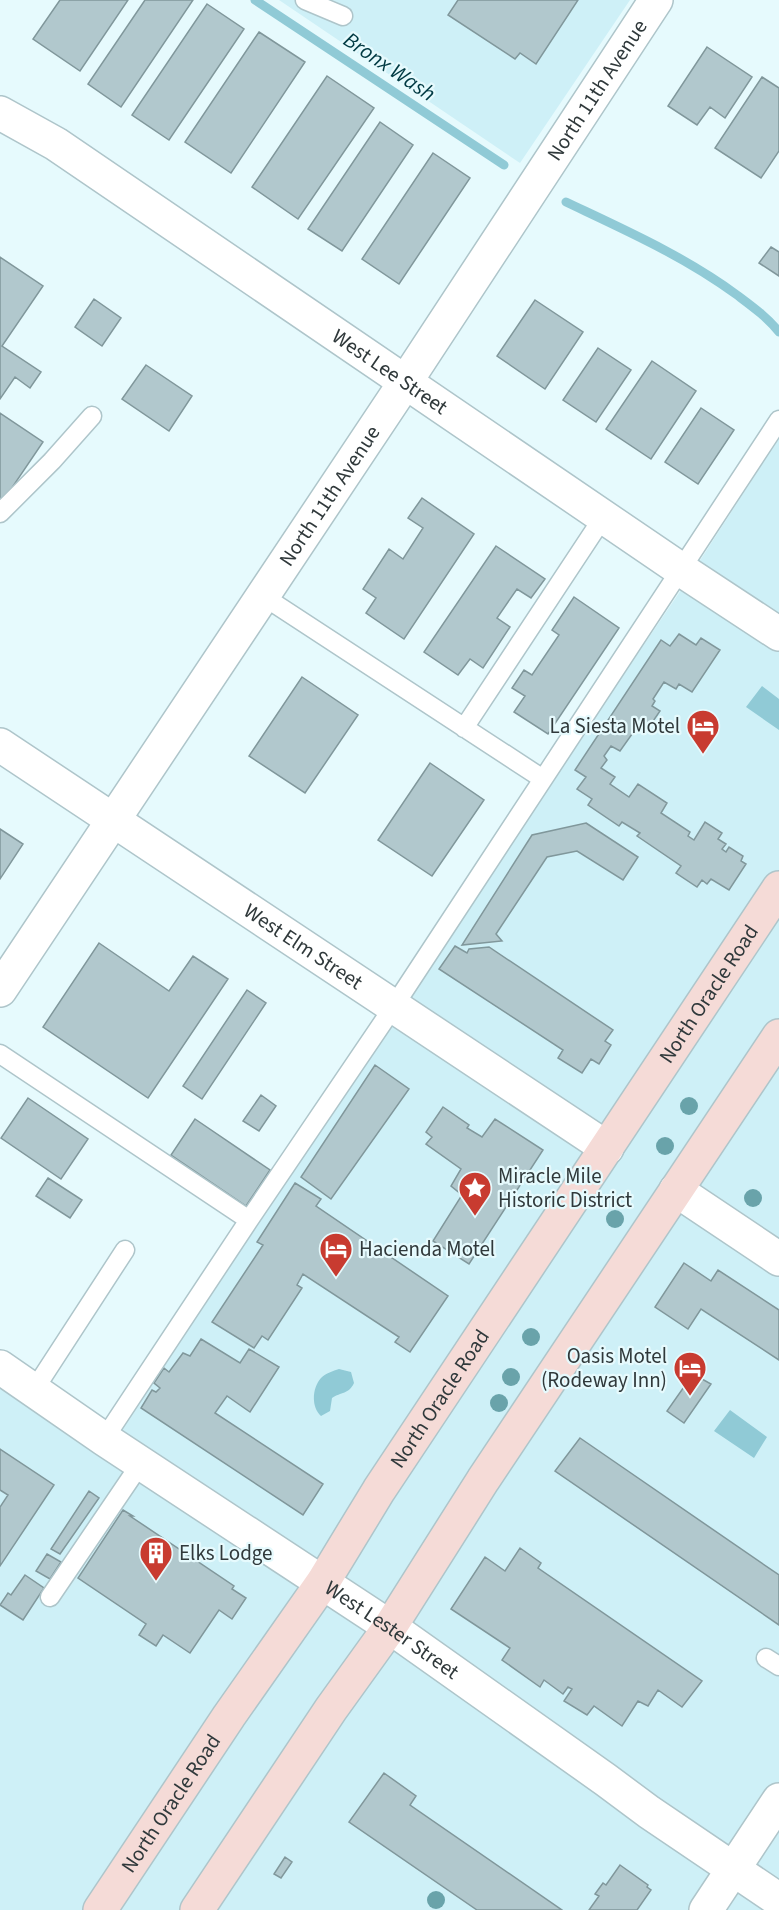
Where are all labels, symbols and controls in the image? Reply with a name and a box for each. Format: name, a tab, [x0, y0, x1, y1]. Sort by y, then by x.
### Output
street label: North 11th Avenue	[540, 13, 654, 167]
water label: Bronx Wash	[337, 24, 442, 109]
street label: West Lee Street	[326, 321, 454, 422]
street label: North 11th Avenue	[272, 419, 387, 572]
hotel icon: La Siesta Motel	[685, 708, 721, 755]
place label: La Siesta Motel	[550, 711, 680, 741]
street label: West Elm Street	[238, 896, 369, 997]
street label: North Oracle Road	[652, 919, 766, 1069]
place label: Miracle Mile Historic District	[498, 1161, 632, 1215]
place icon: Miracle Mile Historic District	[457, 1170, 493, 1217]
hotel icon: Hacienda Motel	[318, 1231, 354, 1278]
place label: Hacienda Motel	[359, 1234, 495, 1264]
street label: North Oracle Road	[383, 1323, 497, 1474]
place label: Oasis Motel (Rodeway Inn)	[541, 1341, 667, 1395]
hotel icon: Oasis Motel (Rodeway Inn)	[672, 1350, 708, 1397]
building icon: Elks Lodge	[138, 1535, 174, 1582]
place label: Elks Lodge	[179, 1538, 273, 1568]
street label: West Lester Street	[319, 1573, 465, 1686]
street label: North Oracle Road	[114, 1728, 228, 1879]

